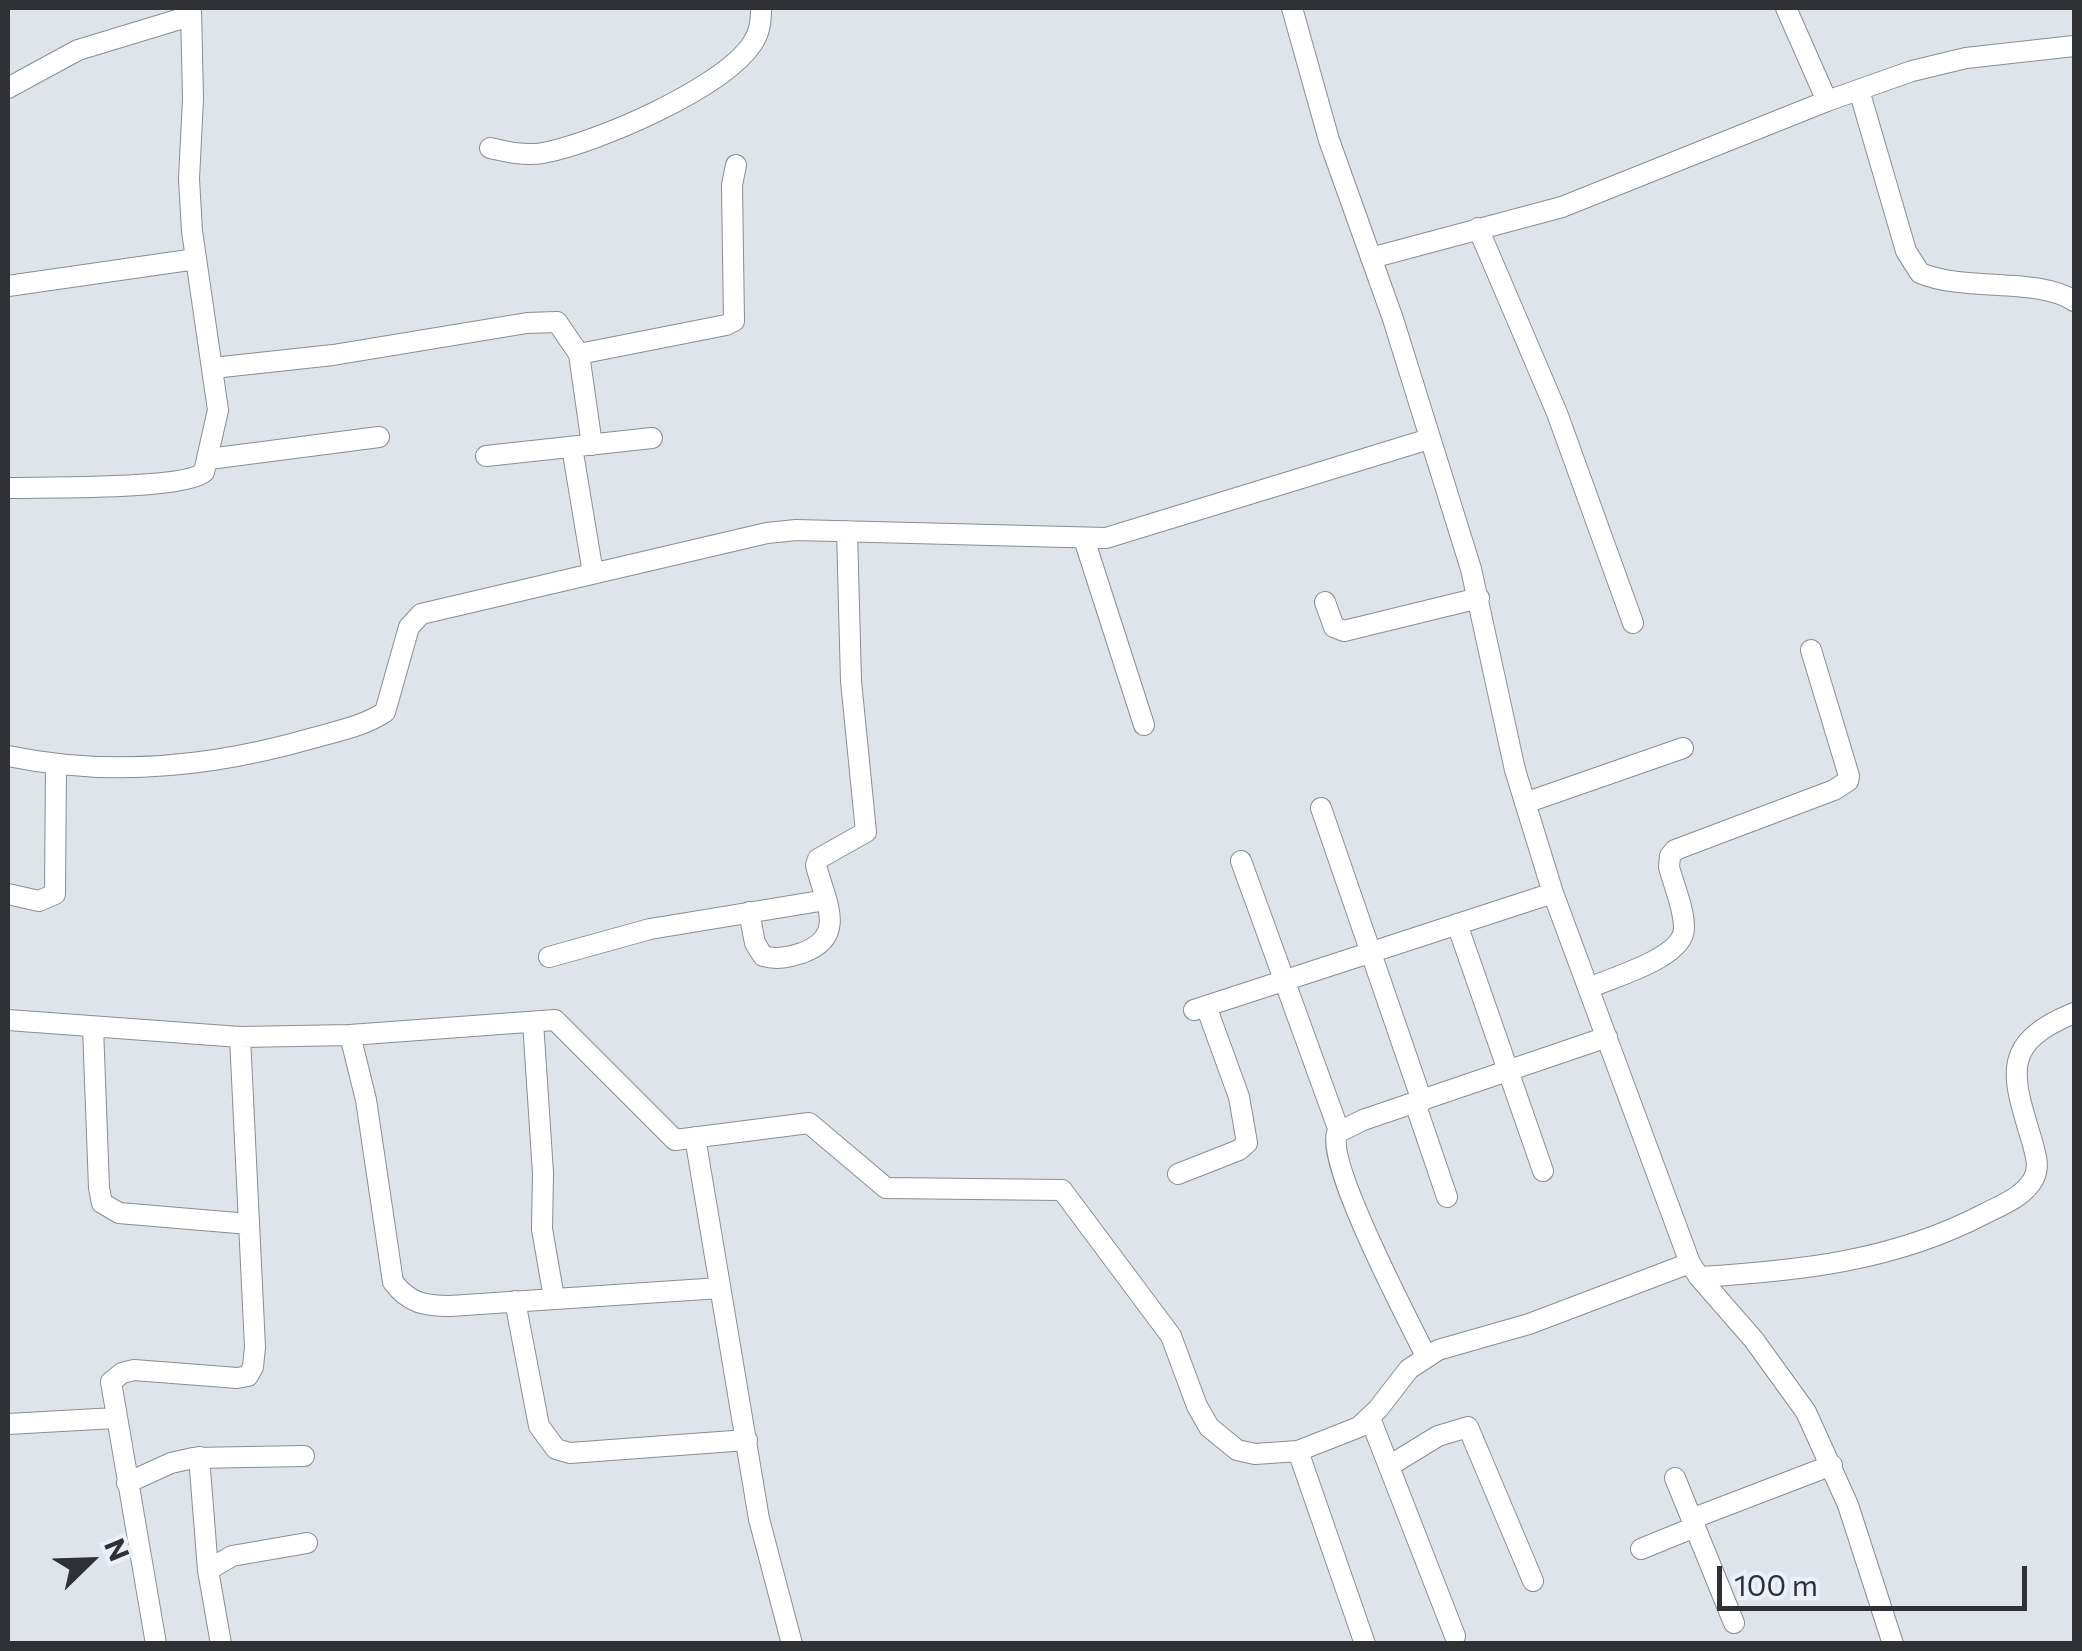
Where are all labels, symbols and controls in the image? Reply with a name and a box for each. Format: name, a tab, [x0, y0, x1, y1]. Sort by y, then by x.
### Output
north arrow	[40, 1511, 140, 1611]
text: N	[98, 1533, 137, 1566]
scale bar	[1722, 1546, 2032, 1608]
text: 100 m	[1734, 1565, 1818, 1602]

